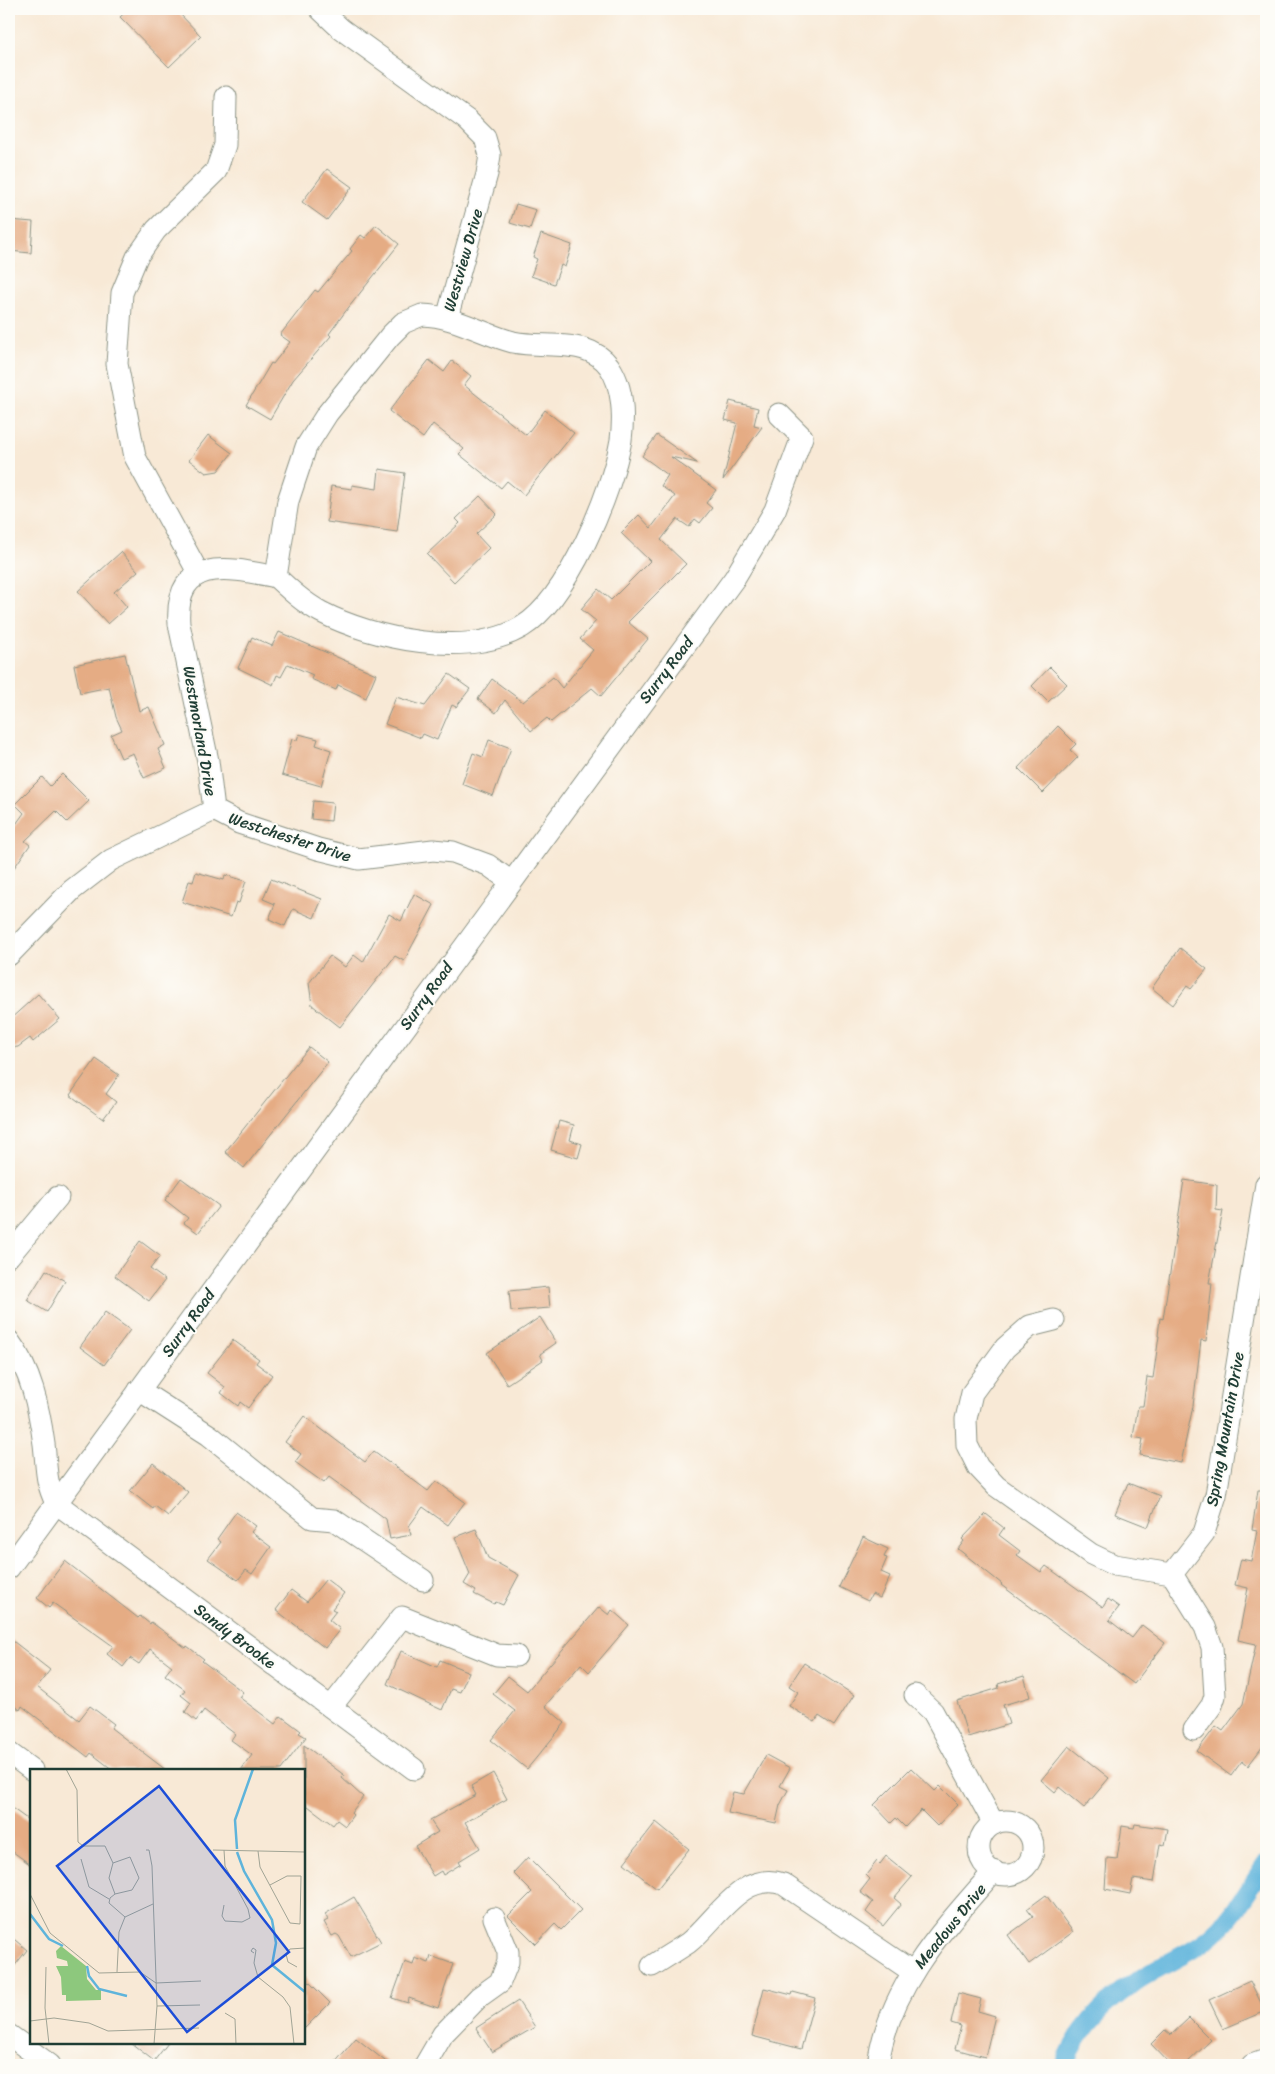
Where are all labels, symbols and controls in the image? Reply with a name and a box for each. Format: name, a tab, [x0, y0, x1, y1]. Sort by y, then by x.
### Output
street label: Westview Drive	[434, 205, 492, 315]
street label: Surry Road	[631, 629, 702, 710]
street label: Westmorland Drive	[174, 664, 226, 798]
street label: Westchester Drive	[225, 803, 355, 871]
street label: Surry Road	[391, 954, 462, 1036]
street label: Surry Road	[153, 1281, 224, 1363]
street label: Spring Mountain Drive	[1197, 1349, 1253, 1509]
street label: Sandy Brooke	[188, 1595, 283, 1677]
inset map	[30, 1769, 305, 2044]
street label: Meadows Drive	[906, 1877, 994, 1975]

